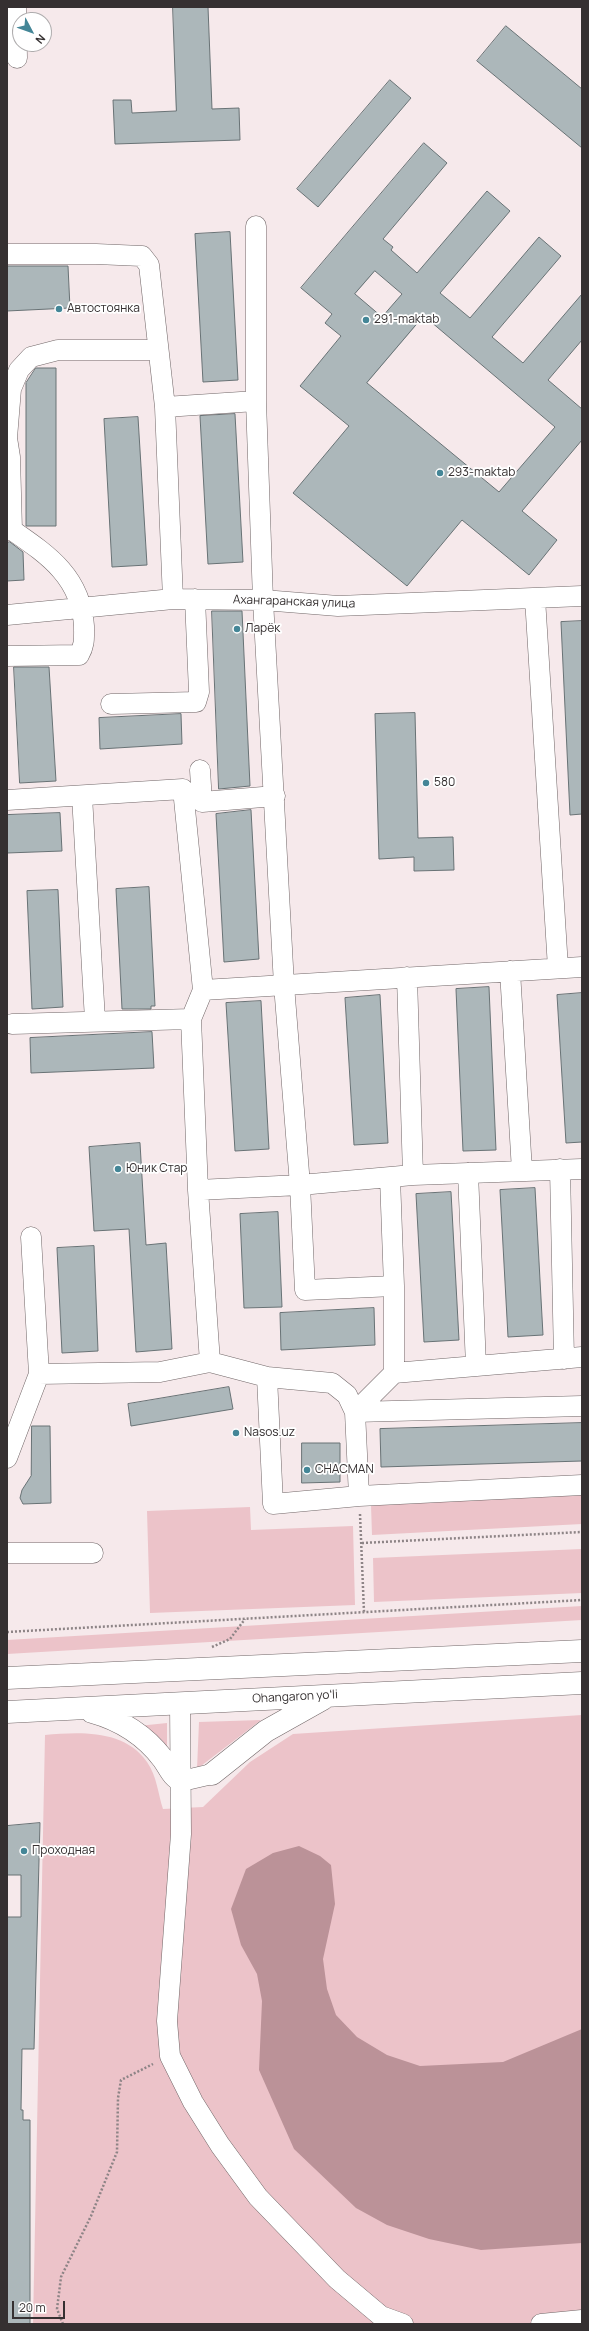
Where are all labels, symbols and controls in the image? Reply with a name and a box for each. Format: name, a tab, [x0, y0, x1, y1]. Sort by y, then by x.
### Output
north arrow	[12, 12, 52, 52]
text: N	[32, 32, 49, 47]
place label: Автостоянка	[67, 302, 140, 316]
marker: Автостоянка	[54, 304, 64, 314]
place label: 291-maktab	[374, 313, 439, 327]
marker: 291-maktab	[361, 315, 371, 325]
place label: 293-maktab	[448, 466, 515, 480]
marker: 293-maktab	[435, 468, 445, 478]
street label: Ахангаранская улица	[233, 593, 355, 611]
place label: Ларёк	[245, 622, 280, 636]
marker: Ларёк	[232, 624, 242, 634]
place label: 580	[434, 776, 455, 790]
marker: 580	[421, 778, 431, 788]
place label: Юник Стар	[126, 1162, 187, 1176]
marker: Юник Стар	[113, 1164, 123, 1174]
place label: Nasos.uz	[244, 1426, 295, 1440]
marker: Nasos.uz	[231, 1428, 241, 1438]
place label: CHACMAN	[315, 1463, 374, 1477]
marker: CHACMAN	[302, 1465, 312, 1475]
street label: Ohangaron yoʻli	[252, 1688, 338, 1706]
place label: Проходная	[32, 1844, 95, 1858]
marker: Проходная	[19, 1846, 29, 1856]
scale bar	[14, 2293, 67, 2319]
text: 20 m	[19, 2299, 46, 2316]

